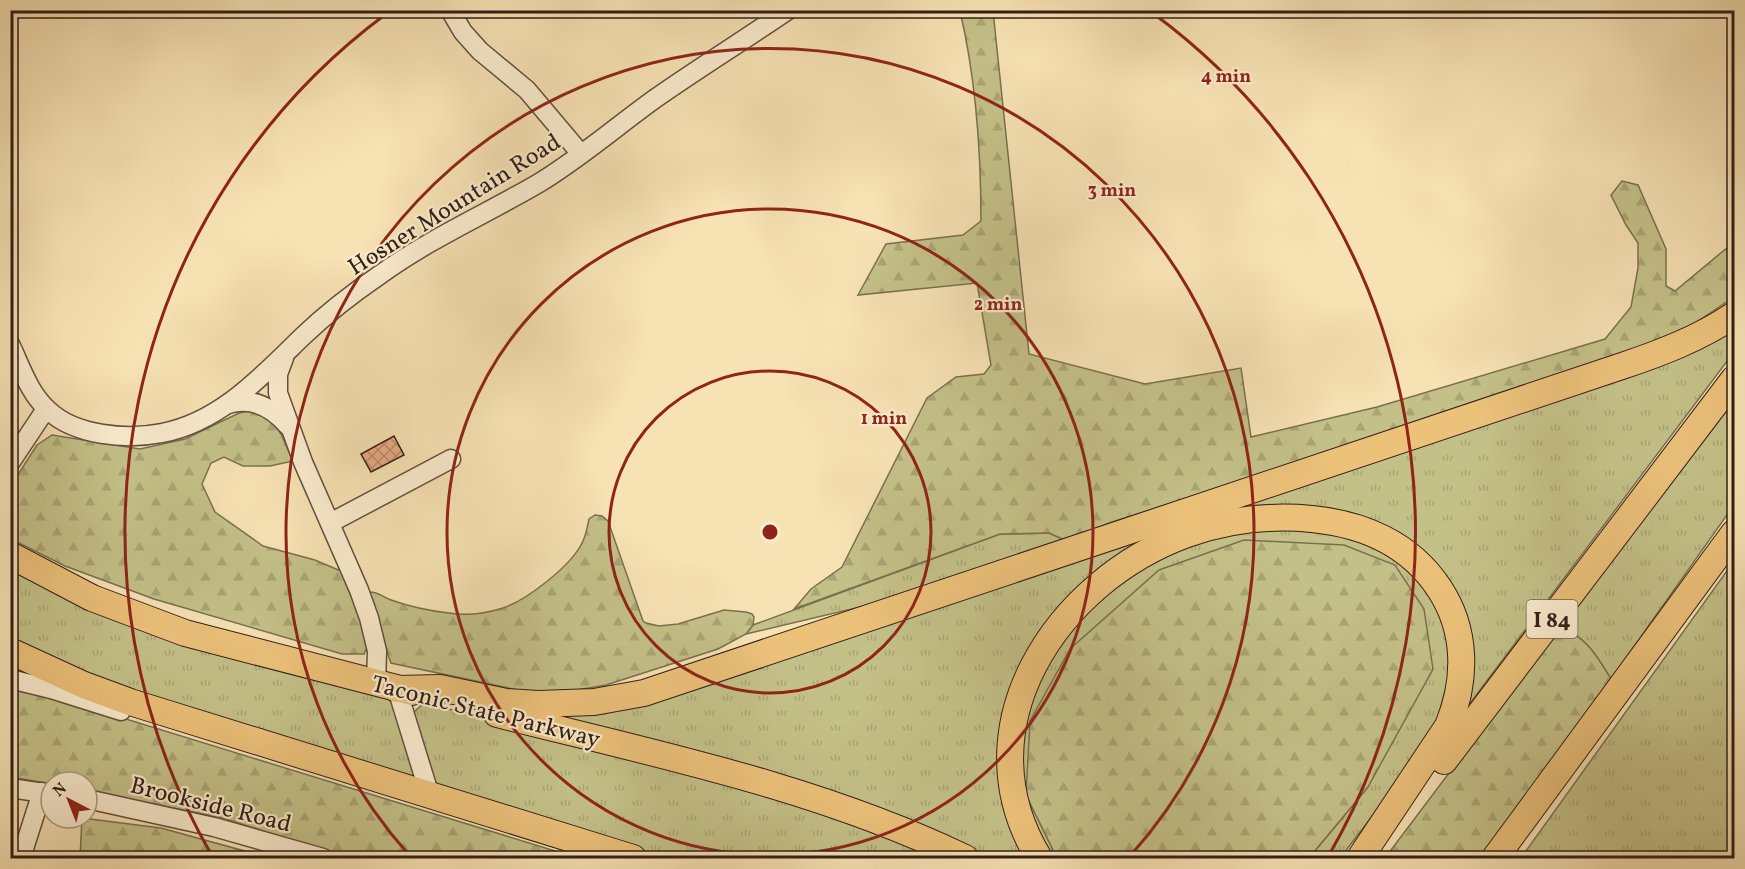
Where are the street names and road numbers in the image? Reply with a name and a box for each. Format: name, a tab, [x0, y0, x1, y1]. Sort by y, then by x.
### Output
street label: Hosner Mountain Road	[342, 126, 568, 285]
road number: I 84	[1526, 600, 1578, 638]
street label: Taconic State Parkway	[368, 668, 603, 758]
street label: Brookside Road	[126, 770, 295, 842]

